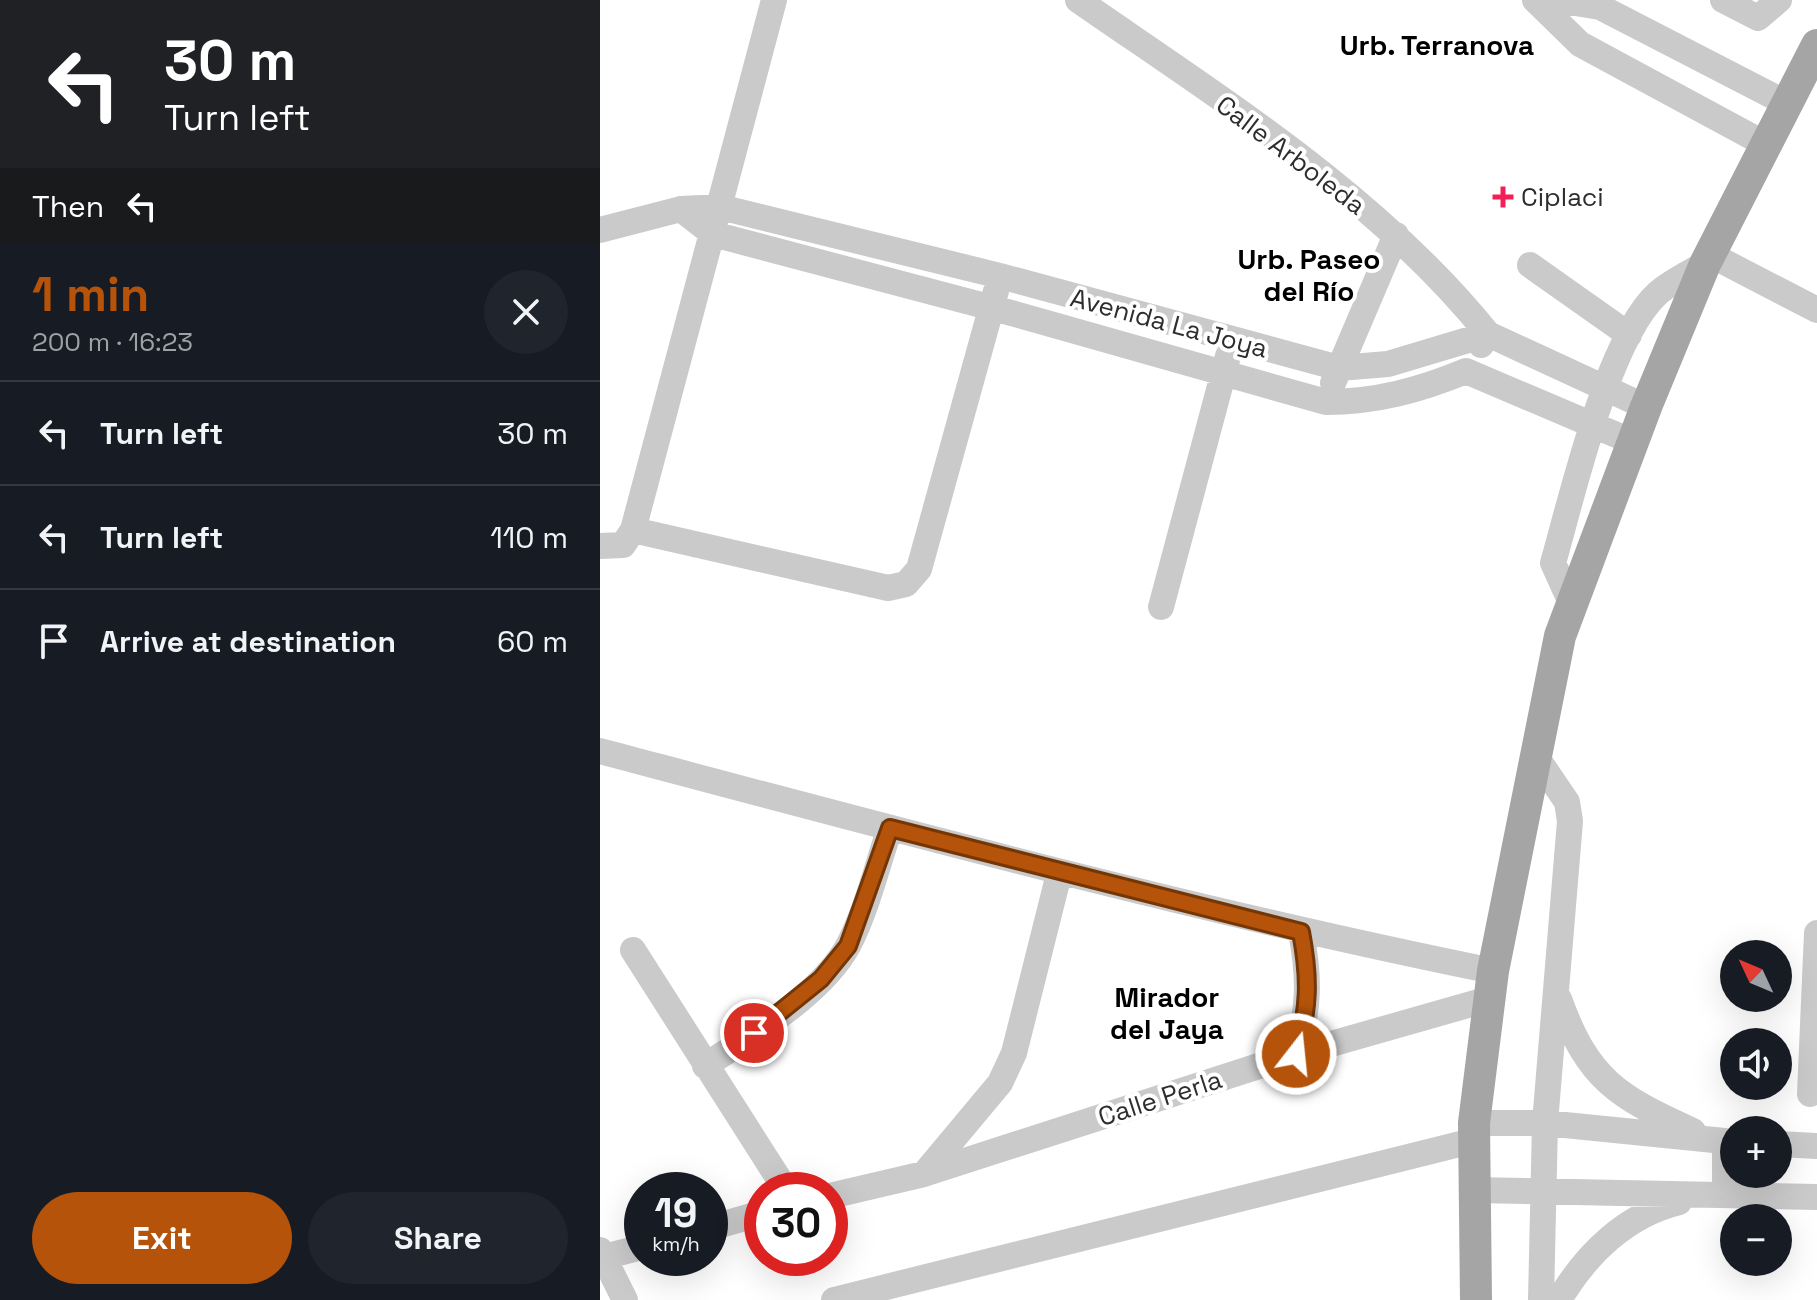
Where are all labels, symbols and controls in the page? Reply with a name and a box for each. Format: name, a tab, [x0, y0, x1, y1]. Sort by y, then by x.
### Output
text: 30 m	[164, 25, 296, 96]
district label: Urb. Terranova	[1340, 27, 1534, 63]
icon: left	[32, 32, 136, 136]
street label: Calle Arboleda	[1209, 88, 1373, 222]
text: Turn left	[164, 95, 311, 141]
place label: Ciplaci	[1521, 180, 1604, 214]
icon: left	[120, 184, 164, 228]
marker: Ciplaci	[1492, 186, 1514, 208]
text: Then	[32, 187, 104, 226]
district label: Urb. Paseo del Río	[1238, 241, 1380, 309]
text: 1 min	[32, 264, 149, 325]
button: close	[484, 270, 568, 354]
street label: Avenida La Joya	[1067, 280, 1271, 366]
text: 200 m · 16:23	[32, 325, 193, 359]
icon: left	[32, 411, 76, 455]
text: Turn left	[100, 414, 223, 453]
text: 30 m	[497, 414, 568, 453]
icon: left	[32, 515, 76, 559]
text: Turn left	[100, 518, 223, 557]
text: 110 m	[490, 518, 568, 557]
icon: arrive	[32, 619, 76, 663]
text: Arrive at destination	[100, 622, 396, 661]
text: 60 m	[497, 622, 568, 661]
north arrow	[1720, 940, 1792, 1012]
map controls	[1720, 940, 1792, 1276]
district label: Mirador del Jaya	[1110, 979, 1224, 1047]
pin	[720, 999, 788, 1067]
icon: arrive	[732, 1011, 776, 1055]
position arrow	[1254, 1012, 1338, 1096]
button: sound	[1720, 1028, 1792, 1100]
street label: Calle Perla	[1094, 1062, 1226, 1134]
button: +	[1720, 1116, 1792, 1188]
speed limit sign: 30	[744, 1172, 848, 1276]
text: 19	[655, 1188, 697, 1239]
button: Exit	[32, 1192, 292, 1284]
button: Share	[308, 1192, 568, 1284]
button: −	[1720, 1204, 1792, 1276]
text: km/h	[652, 1231, 700, 1257]

